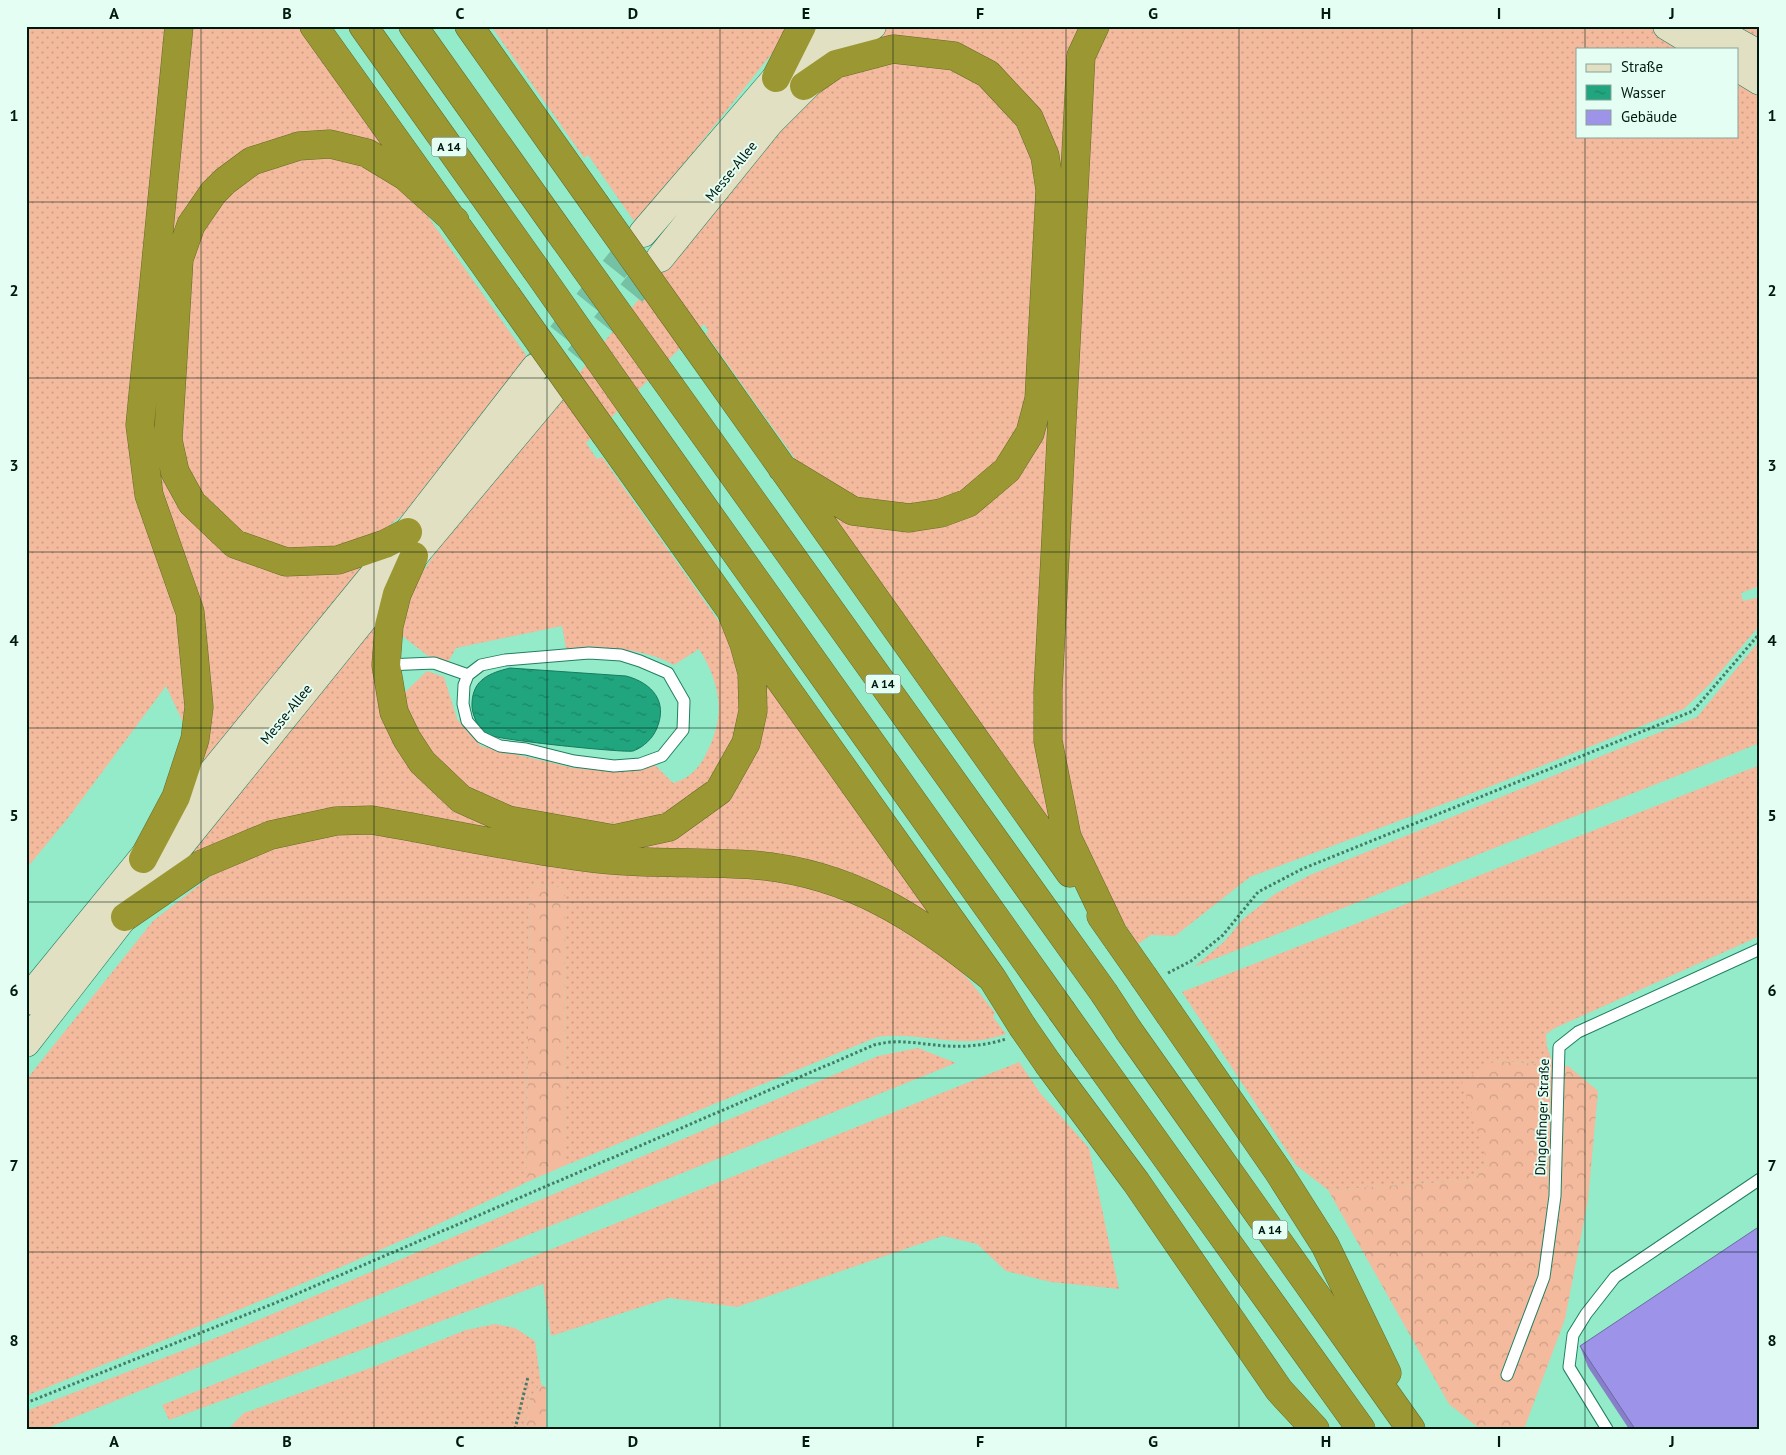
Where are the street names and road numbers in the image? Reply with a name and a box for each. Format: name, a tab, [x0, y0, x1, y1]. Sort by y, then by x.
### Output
street label: Messe-Allee	[701, 137, 761, 205]
road number: A 14	[432, 138, 466, 156]
road number: A 14	[866, 674, 900, 694]
street label: Messe-Allee	[256, 680, 316, 748]
street label: Dingolfinger Straße	[1531, 1058, 1553, 1176]
road number: A 14	[1252, 1220, 1288, 1240]

